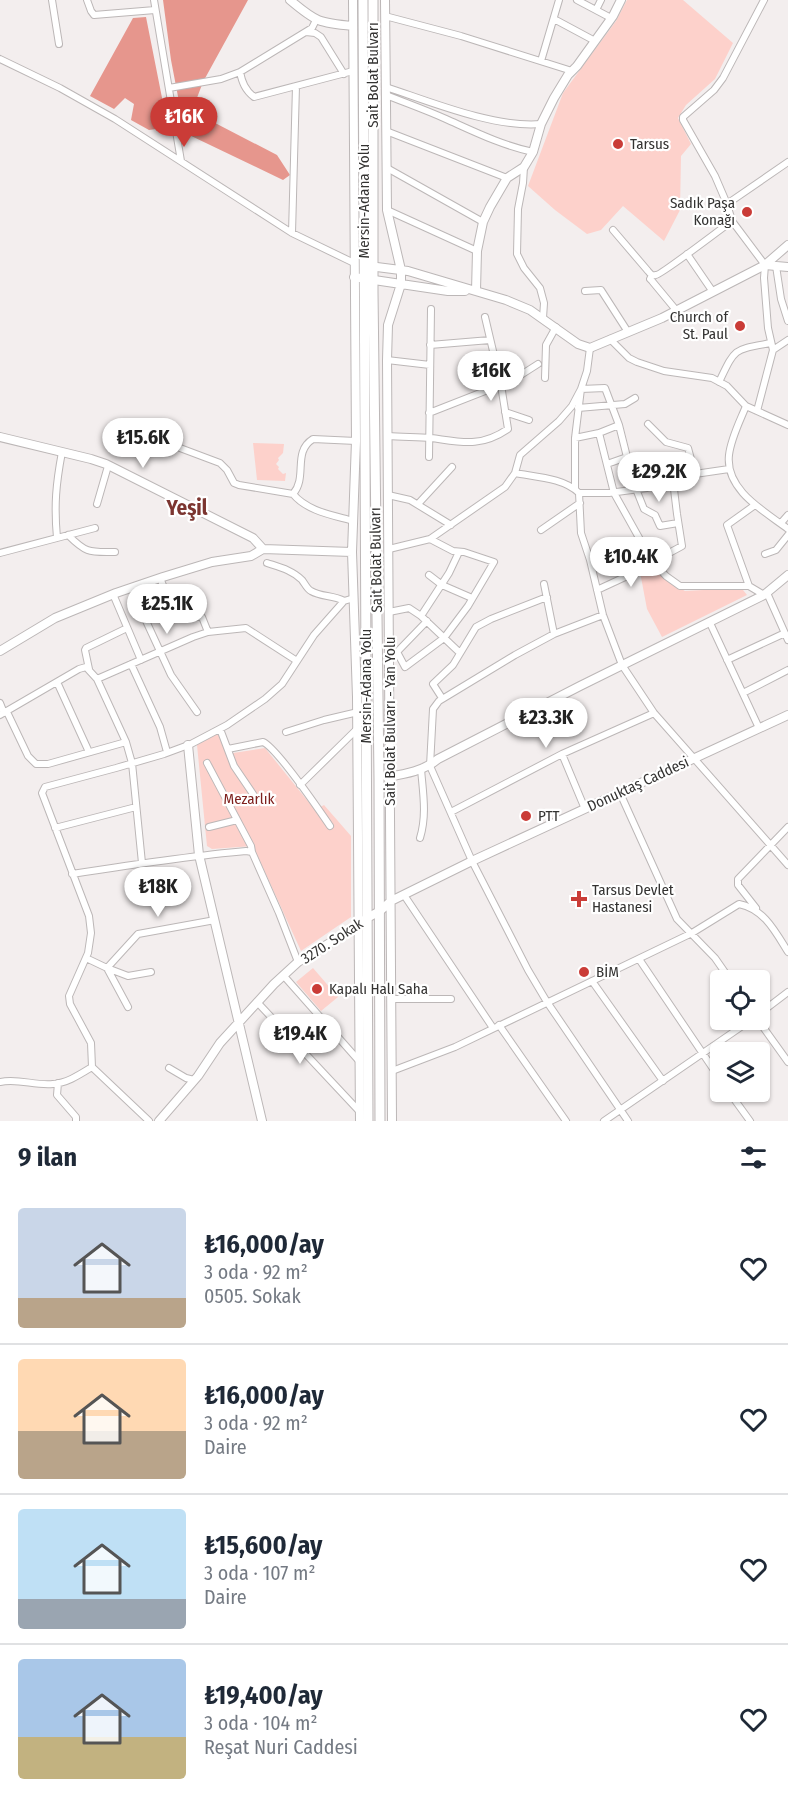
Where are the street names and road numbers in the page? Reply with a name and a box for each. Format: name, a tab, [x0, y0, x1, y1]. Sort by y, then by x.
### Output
street label: Sait Bolat Bulvarı	[364, 22, 382, 128]
street label: Mersin-Adana Yolu	[355, 144, 373, 258]
street label: Sait Bolat Bulvarı	[366, 507, 386, 613]
street label: Mersin-Adana Yolu	[357, 629, 375, 743]
street label: Sait Bolat Bulvarı - Yan Yolu	[381, 636, 399, 806]
street label: Donuktaş Caddesi	[584, 753, 692, 815]
street label: 3270. Sokak	[298, 914, 366, 968]

